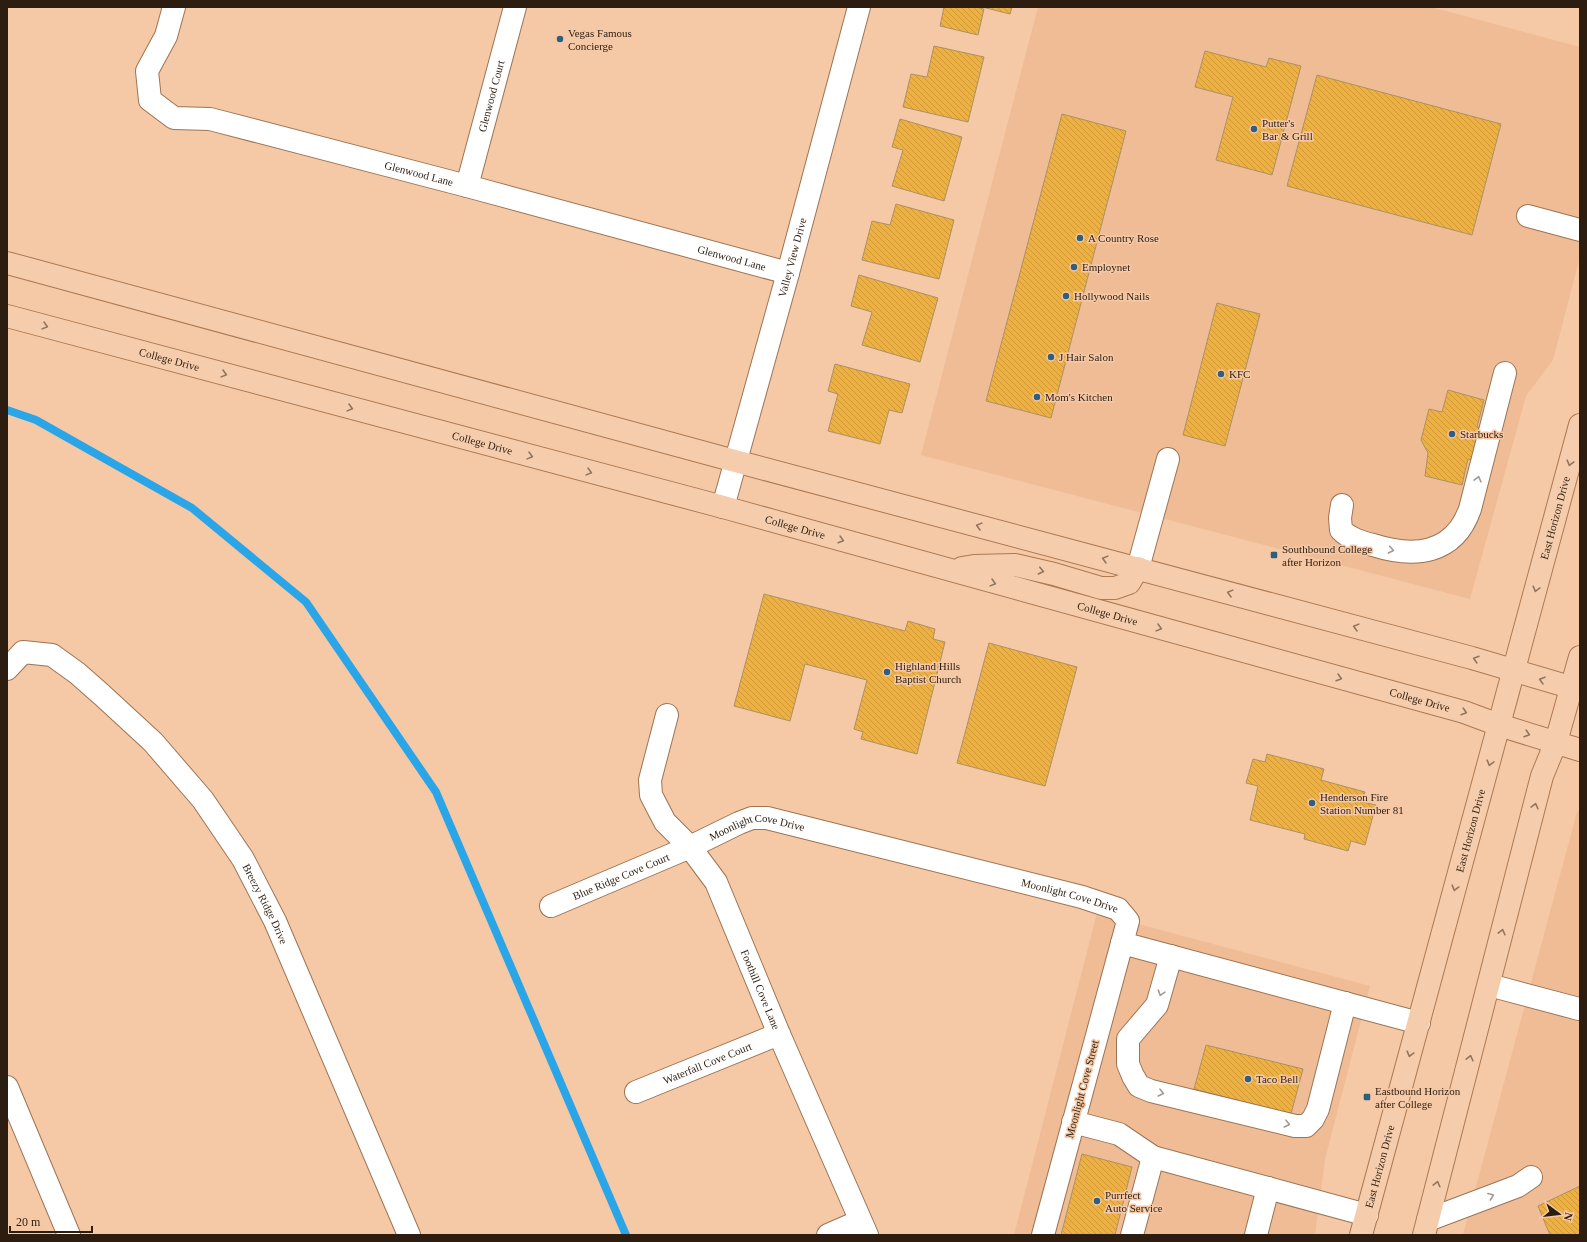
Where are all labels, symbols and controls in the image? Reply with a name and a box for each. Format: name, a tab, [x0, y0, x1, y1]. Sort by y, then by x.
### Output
place label: Vegas Famous Concierge	[568, 27, 632, 52]
marker: Vegas Famous Concierge	[555, 34, 565, 44]
street label: Glenwood Court	[476, 59, 506, 133]
place label: Putter's Bar & Grill	[1262, 117, 1313, 142]
marker: Putter's Bar & Grill	[1249, 124, 1259, 134]
street label: Glenwood Lane	[383, 159, 455, 188]
street label: Valley View Drive	[776, 216, 809, 298]
place label: A Country Rose	[1088, 232, 1159, 244]
marker: A Country Rose	[1075, 233, 1085, 243]
street label: Glenwood Lane	[696, 243, 768, 273]
place label: Employnet	[1082, 261, 1130, 273]
marker: Employnet	[1069, 262, 1079, 272]
place label: Hollywood Nails	[1074, 290, 1149, 302]
marker: Hollywood Nails	[1061, 291, 1071, 301]
one-way arrow	[41, 322, 48, 330]
street label: College Drive	[138, 346, 201, 373]
place label: J Hair Salon	[1059, 351, 1114, 363]
marker: J Hair Salon	[1046, 352, 1056, 362]
place label: KFC	[1229, 368, 1250, 380]
marker: KFC	[1216, 369, 1226, 379]
one-way arrow	[221, 370, 228, 378]
place label: Mom's Kitchen	[1045, 391, 1113, 403]
marker: Mom's Kitchen	[1032, 392, 1042, 402]
one-way arrow	[346, 403, 353, 412]
place label: Starbucks	[1460, 428, 1503, 440]
street label: College Drive	[451, 429, 514, 457]
marker: Starbucks	[1447, 429, 1457, 439]
one-way arrow	[526, 451, 533, 460]
one-way arrow	[1566, 459, 1575, 466]
one-way arrow	[586, 467, 593, 476]
street label: East Horizon Drive	[1538, 475, 1572, 561]
one-way arrow	[1473, 476, 1482, 483]
street label: College Drive	[764, 513, 827, 541]
one-way arrow	[976, 522, 983, 531]
one-way arrow	[838, 535, 845, 544]
place label: Southbound College after Horizon	[1282, 543, 1372, 568]
one-way arrow	[1388, 545, 1394, 553]
marker: Southbound College after Horizon	[1269, 550, 1279, 560]
one-way arrow	[1101, 556, 1108, 564]
one-way arrow	[1037, 567, 1044, 575]
one-way arrow	[990, 578, 997, 586]
one-way arrow	[1532, 585, 1541, 592]
one-way arrow	[1227, 589, 1234, 598]
street label: College Drive	[1076, 599, 1139, 627]
one-way arrow	[1156, 623, 1163, 632]
one-way arrow	[1353, 623, 1360, 632]
one-way arrow	[1473, 655, 1480, 664]
place label: Highland Hills Baptist Church	[895, 660, 962, 685]
marker: Highland Hills Baptist Church	[882, 667, 892, 677]
one-way arrow	[1336, 673, 1342, 681]
one-way arrow	[1539, 676, 1546, 685]
street label: College Drive	[1388, 686, 1451, 714]
one-way arrow	[1461, 707, 1468, 716]
one-way arrow	[1524, 729, 1531, 738]
one-way arrow	[1486, 760, 1494, 766]
street label: East Horizon Drive	[1453, 788, 1487, 873]
place label: Henderson Fire Station Number 81	[1320, 791, 1404, 816]
marker: Henderson Fire Station Number 81	[1307, 798, 1317, 808]
one-way arrow	[1530, 803, 1538, 809]
street label: Moonlight Cove Drive	[707, 812, 806, 843]
street label: Blue Ridge Cove Court	[571, 851, 671, 902]
street label: Breezy Ridge Drive	[240, 862, 290, 946]
street label: Moonlight Cove Drive	[1020, 876, 1120, 915]
one-way arrow	[1451, 884, 1460, 891]
one-way arrow	[1498, 929, 1506, 935]
street label: Foothill Cove Lane	[739, 948, 783, 1031]
one-way arrow	[1157, 990, 1166, 997]
street label: Moonlight Cove Street	[1063, 1039, 1101, 1139]
street label: Waterfall Cove Court	[661, 1040, 753, 1086]
one-way arrow	[1407, 1051, 1415, 1057]
one-way arrow	[1465, 1055, 1474, 1062]
place label: Taco Bell	[1256, 1073, 1298, 1085]
marker: Taco Bell	[1243, 1074, 1253, 1084]
place label: Eastbound Horizon after College	[1375, 1085, 1461, 1110]
one-way arrow	[1157, 1088, 1164, 1097]
marker: Eastbound Horizon after College	[1362, 1092, 1372, 1102]
one-way arrow	[1284, 1120, 1291, 1128]
street label: East Horizon Drive	[1363, 1123, 1397, 1209]
one-way arrow	[1433, 1180, 1441, 1187]
place label: Purrfect Auto Service	[1105, 1189, 1163, 1214]
one-way arrow	[1487, 1192, 1494, 1200]
north arrow	[1539, 1194, 1579, 1234]
marker: Purrfect Auto Service	[1092, 1196, 1102, 1206]
scale bar	[10, 1208, 92, 1234]
text: N	[1562, 1211, 1575, 1222]
text: 20 m	[16, 1215, 41, 1229]

